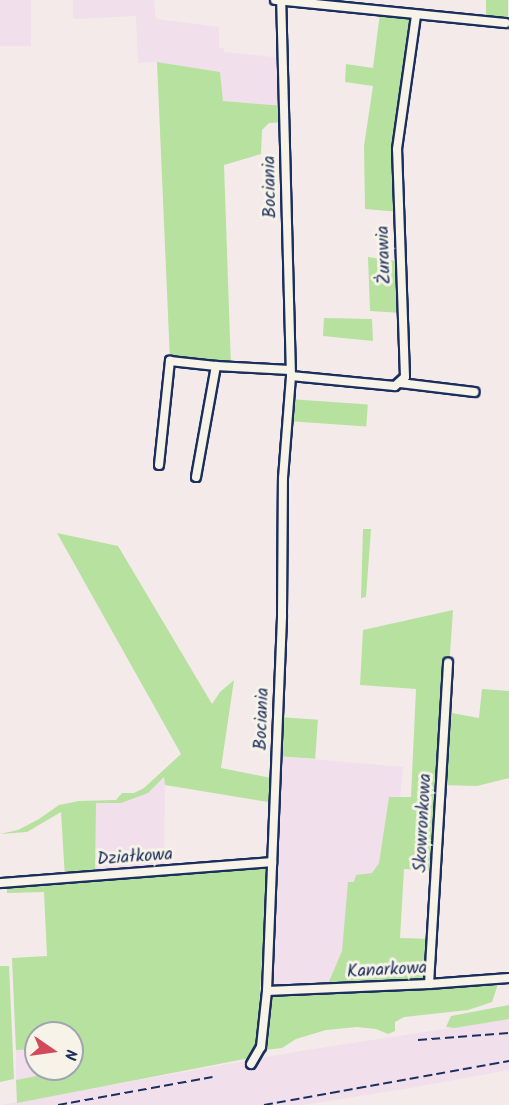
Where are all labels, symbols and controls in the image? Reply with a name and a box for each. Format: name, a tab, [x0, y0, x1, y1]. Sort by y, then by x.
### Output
street label: Bociania	[260, 155, 282, 219]
street label: Żurawia	[373, 225, 397, 285]
street label: Bociania	[251, 687, 275, 751]
street label: Skowronkowa	[411, 773, 437, 873]
street label: Działkowa	[96, 845, 174, 871]
street label: Kanarkowa	[346, 958, 428, 984]
north arrow	[24, 1021, 84, 1081]
text: N	[57, 1047, 83, 1062]

